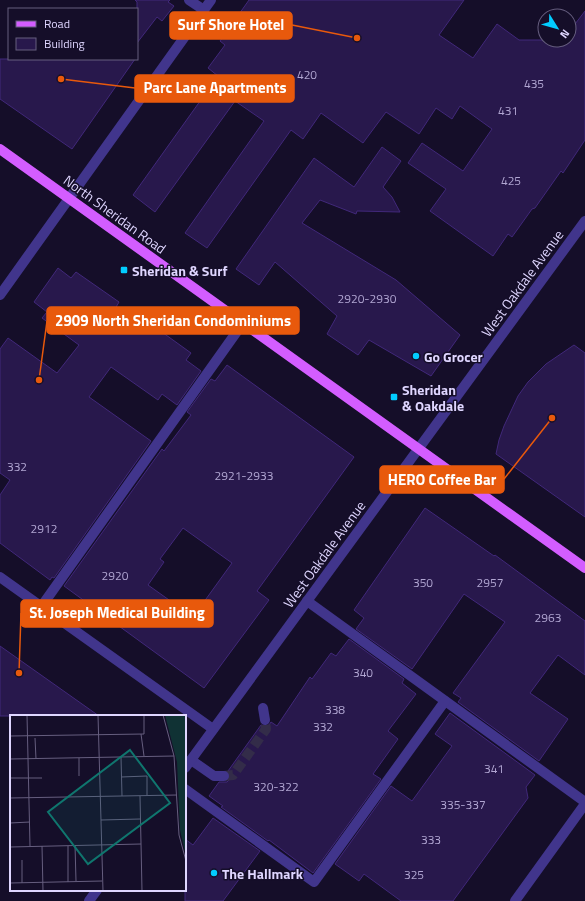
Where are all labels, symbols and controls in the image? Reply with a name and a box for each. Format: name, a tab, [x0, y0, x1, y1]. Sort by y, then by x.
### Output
legend	[8, 8, 138, 60]
north arrow	[537, 8, 577, 48]
callout: Surf Shore Hotel	[170, 12, 292, 39]
text: Surf Shore Hotel	[178, 13, 284, 36]
text: Road	[44, 14, 70, 33]
text: N	[556, 26, 574, 42]
text: Building	[44, 34, 85, 53]
house number: 420	[297, 65, 317, 84]
house number: 435	[524, 74, 544, 93]
callout: Parc Lane Apartments	[135, 75, 294, 102]
text: Parc Lane Apartments	[144, 76, 286, 99]
house number: 431	[498, 101, 518, 120]
street label: North Sheridan Road	[59, 169, 171, 259]
house number: 425	[501, 171, 521, 190]
street label: West Oakdale Avenue	[476, 225, 568, 341]
place label: Sheridan & Surf	[132, 260, 227, 281]
marker: Sheridan & Surf	[119, 265, 129, 275]
house number: 2920-2930	[337, 289, 397, 308]
callout: 2909 North Sheridan Condominiums	[47, 307, 299, 334]
text: 2909 North Sheridan Condominiums	[55, 309, 291, 332]
place label: Go Grocer	[424, 346, 483, 367]
marker: Go Grocer	[411, 351, 421, 361]
place label: Sheridan & Oakdale	[402, 379, 464, 416]
marker: Sheridan & Oakdale	[389, 392, 399, 402]
house number: 332	[7, 457, 27, 476]
house number: 2921-2933	[214, 466, 274, 485]
callout: HERO Coffee Bar	[380, 466, 504, 493]
text: HERO Coffee Bar	[388, 468, 497, 491]
street label: West Oakdale Avenue	[278, 496, 370, 612]
house number: 2912	[31, 519, 57, 538]
house number: 2920	[102, 566, 129, 585]
house number: 350	[413, 573, 433, 592]
house number: 2957	[477, 573, 503, 592]
callout: St. Joseph Medical Building	[21, 600, 213, 627]
text: St. Joseph Medical Building	[29, 601, 205, 624]
house number: 2963	[535, 608, 561, 627]
house number: 340	[353, 663, 373, 682]
house number: 338	[325, 700, 345, 719]
inset map	[10, 715, 186, 891]
house number: 332	[313, 717, 333, 736]
house number: 341	[484, 759, 504, 778]
house number: 320-322	[253, 777, 299, 796]
house number: 335-337	[440, 795, 486, 814]
house number: 333	[421, 830, 441, 849]
place label: The Hallmark	[222, 863, 304, 884]
house number: 325	[404, 865, 424, 884]
marker: The Hallmark	[209, 868, 219, 878]

